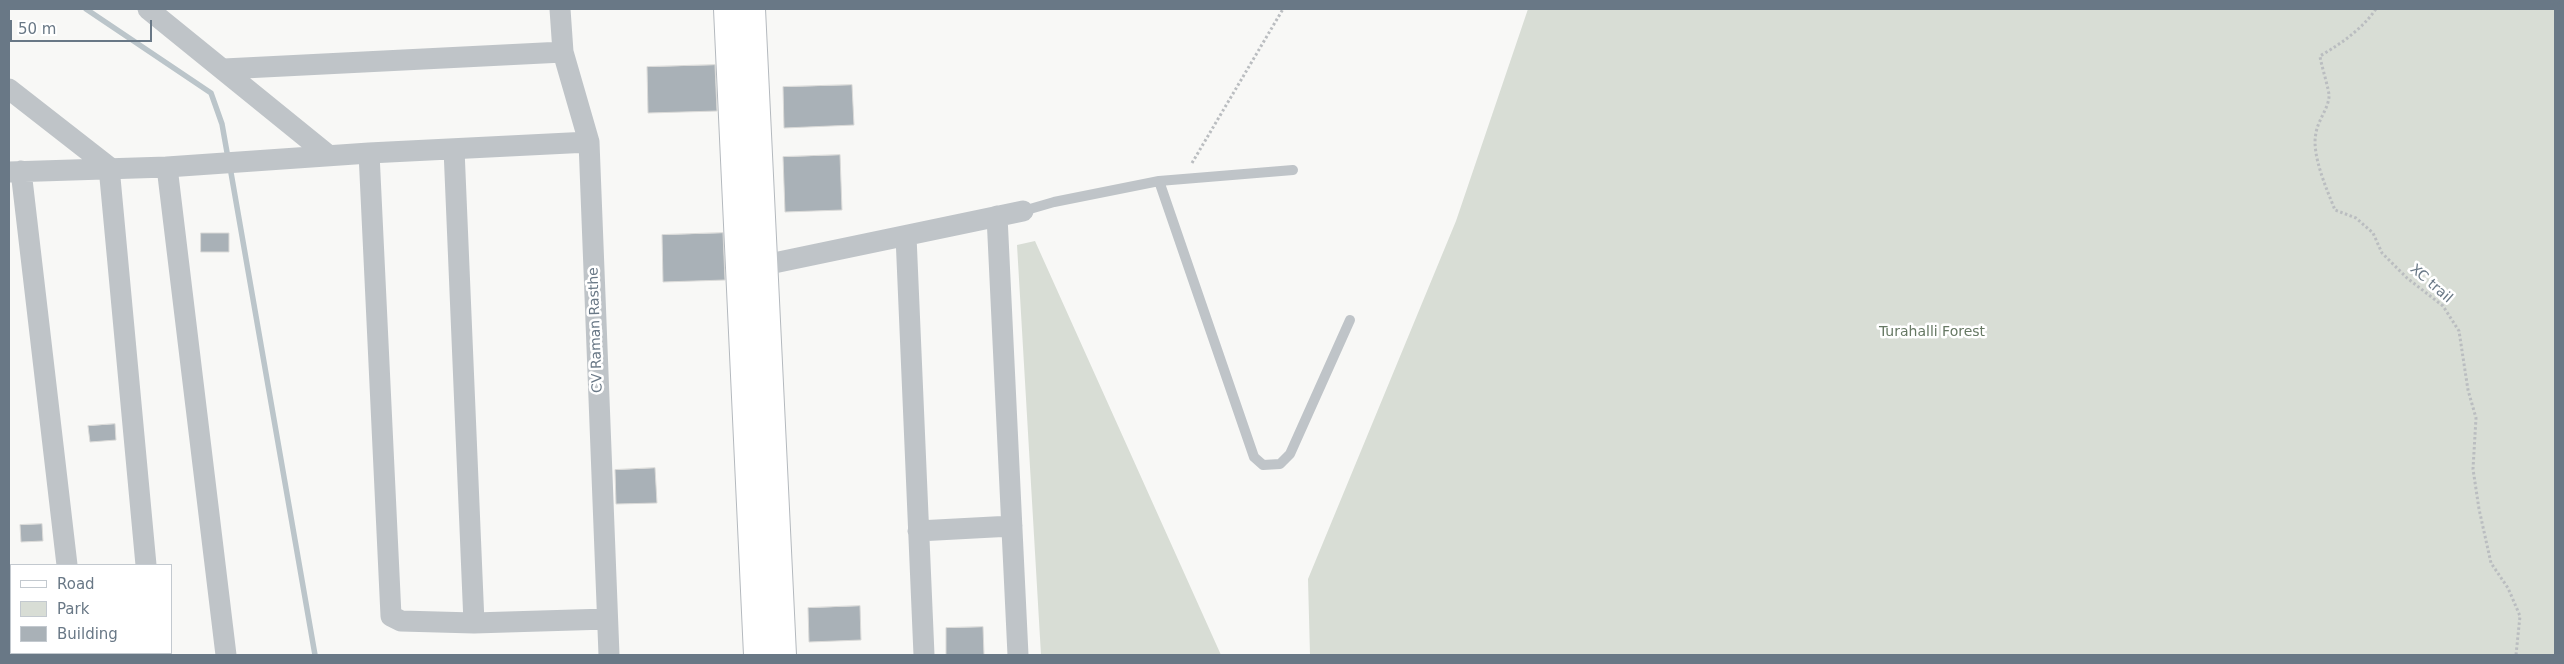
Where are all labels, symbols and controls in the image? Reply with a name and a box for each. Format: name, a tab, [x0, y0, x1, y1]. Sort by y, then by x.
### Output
scale bar	[12, 10, 155, 42]
text: 50 m	[18, 20, 56, 38]
street label: XC trail	[2406, 261, 2456, 307]
street label: CV Raman Rasthe	[585, 267, 607, 393]
park label: Turahalli Forest	[1879, 324, 1985, 340]
legend	[10, 564, 172, 654]
text: Road	[57, 575, 95, 593]
text: Park	[57, 600, 89, 618]
text: Building	[57, 625, 118, 643]

